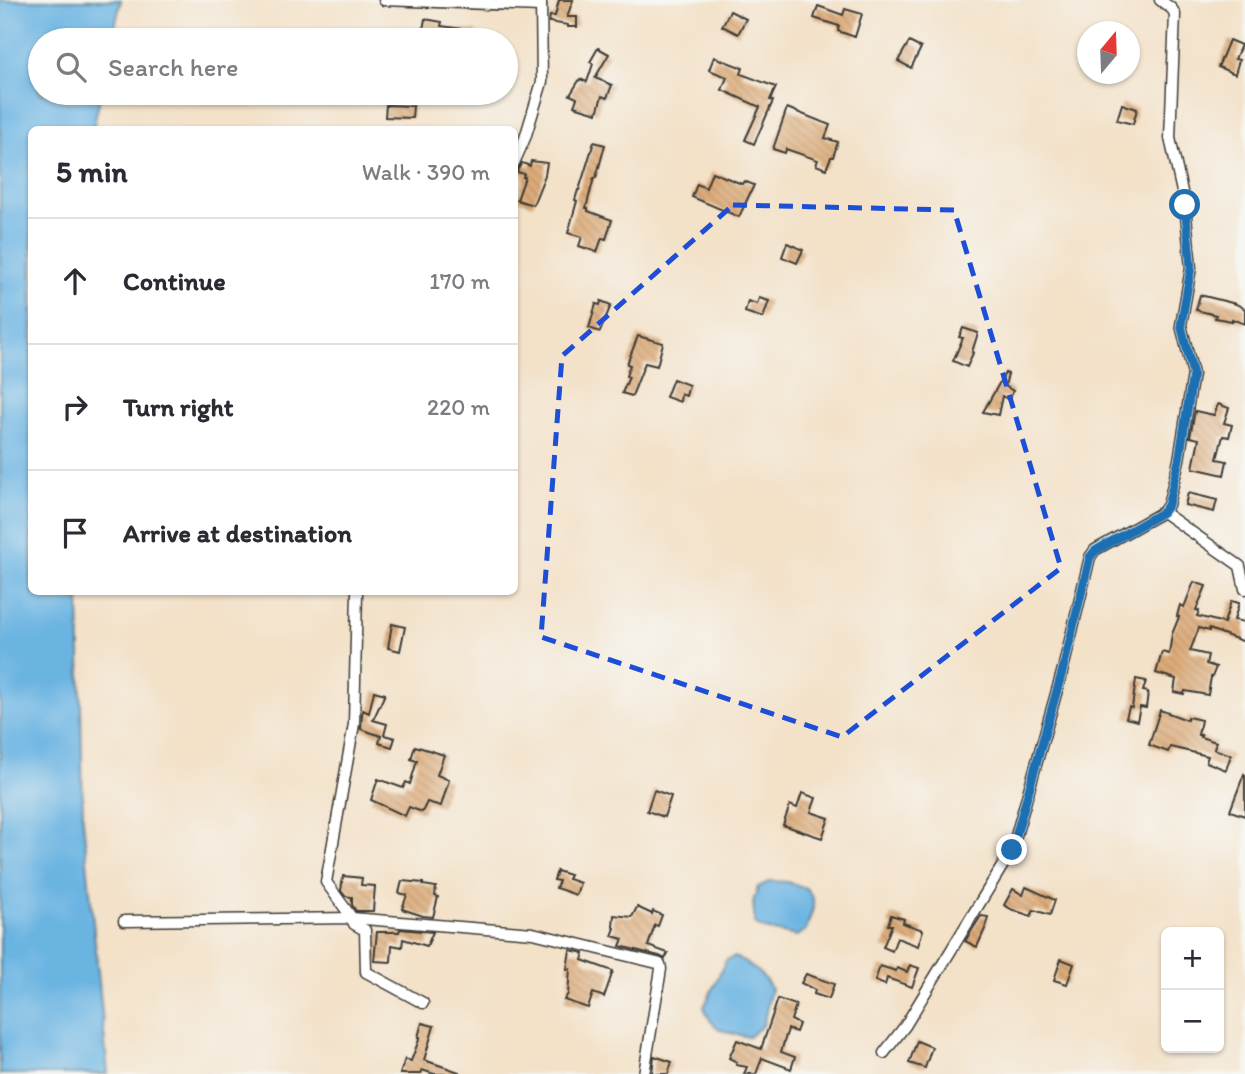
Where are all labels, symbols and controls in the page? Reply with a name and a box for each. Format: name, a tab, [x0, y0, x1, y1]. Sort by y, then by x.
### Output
north arrow	[1077, 21, 1140, 84]
search box	[28, 28, 518, 105]
icon: search	[52, 48, 90, 86]
text: Search here	[108, 51, 238, 83]
text: 5 min	[56, 153, 127, 190]
text: Walk · 390 m	[362, 158, 490, 186]
route start	[1169, 189, 1200, 220]
icon: ahead	[56, 262, 94, 300]
text: Continue	[123, 265, 226, 297]
text: 170 m	[429, 267, 490, 295]
icon: right	[56, 388, 94, 426]
text: Turn right	[123, 391, 234, 423]
text: 220 m	[427, 393, 490, 421]
icon: arrive	[56, 514, 94, 552]
text: Arrive at destination	[123, 517, 352, 549]
route end	[996, 834, 1027, 865]
map controls	[1161, 927, 1224, 1053]
button: +	[1161, 927, 1224, 990]
button: −	[1161, 990, 1224, 1053]

